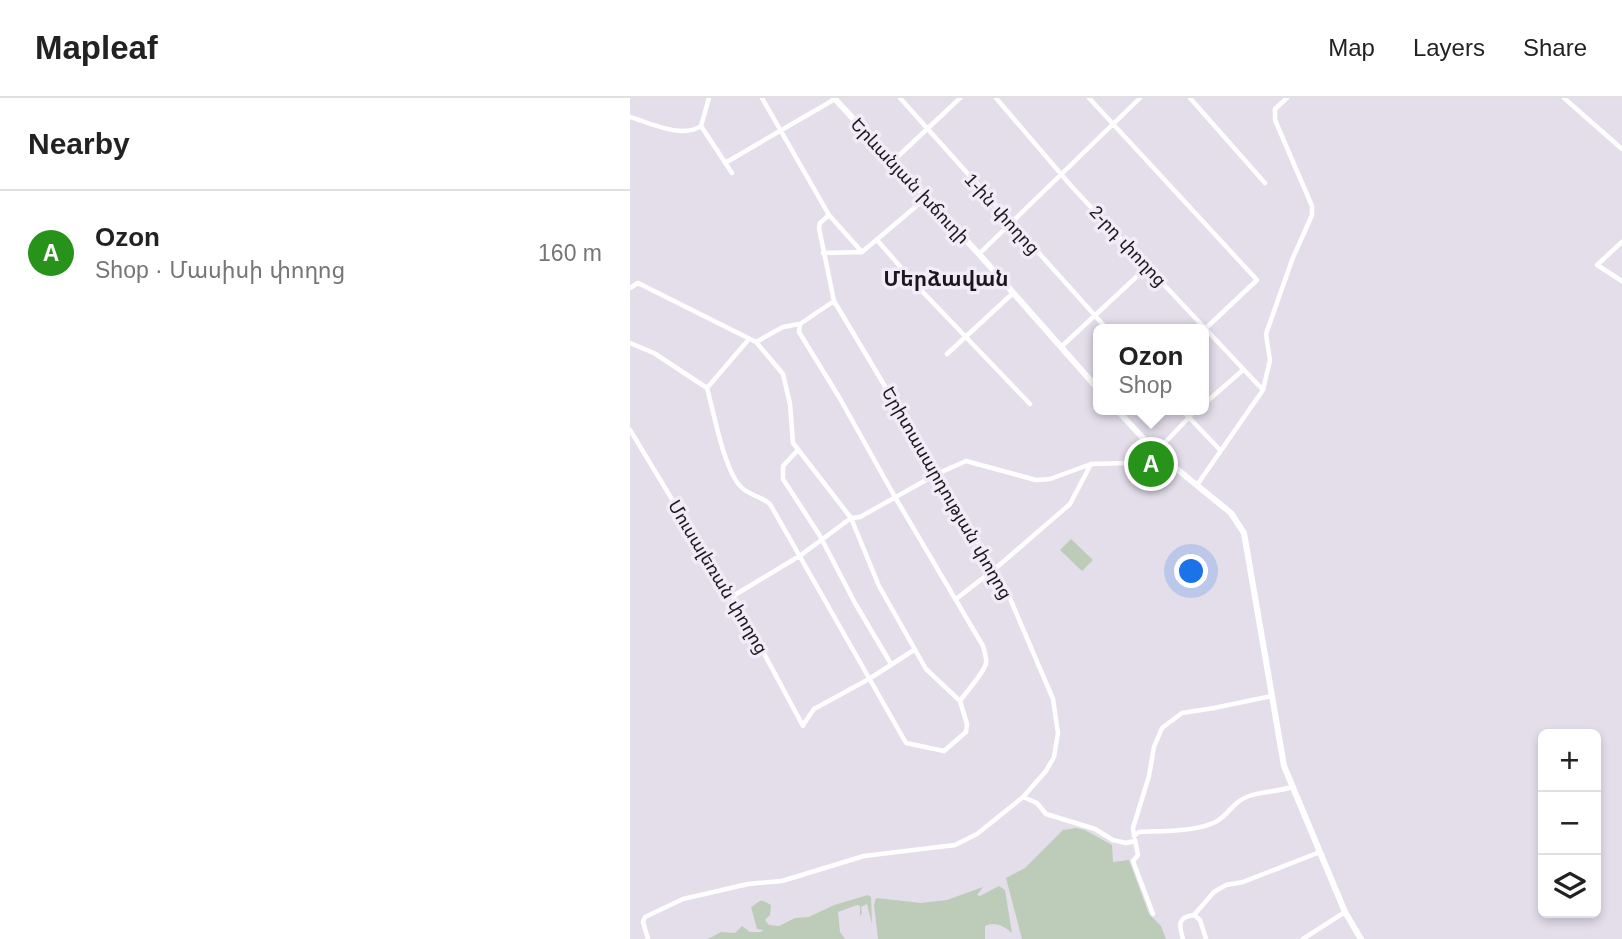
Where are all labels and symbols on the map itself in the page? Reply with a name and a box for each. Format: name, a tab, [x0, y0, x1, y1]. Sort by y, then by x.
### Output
street label: Երևանյան խճուղի	[847, 114, 973, 248]
street label: 1-ին փողոց	[960, 169, 1044, 259]
street label: 2-րդ փողոց	[1086, 202, 1170, 290]
district label: Մերձավան	[883, 267, 1009, 291]
street label: Երիտասարդության փողոց	[878, 383, 1016, 603]
pin: A	[1128, 438, 1174, 490]
street label: Մուսալեռան փողոց	[664, 496, 772, 658]
your location	[1174, 554, 1208, 588]

